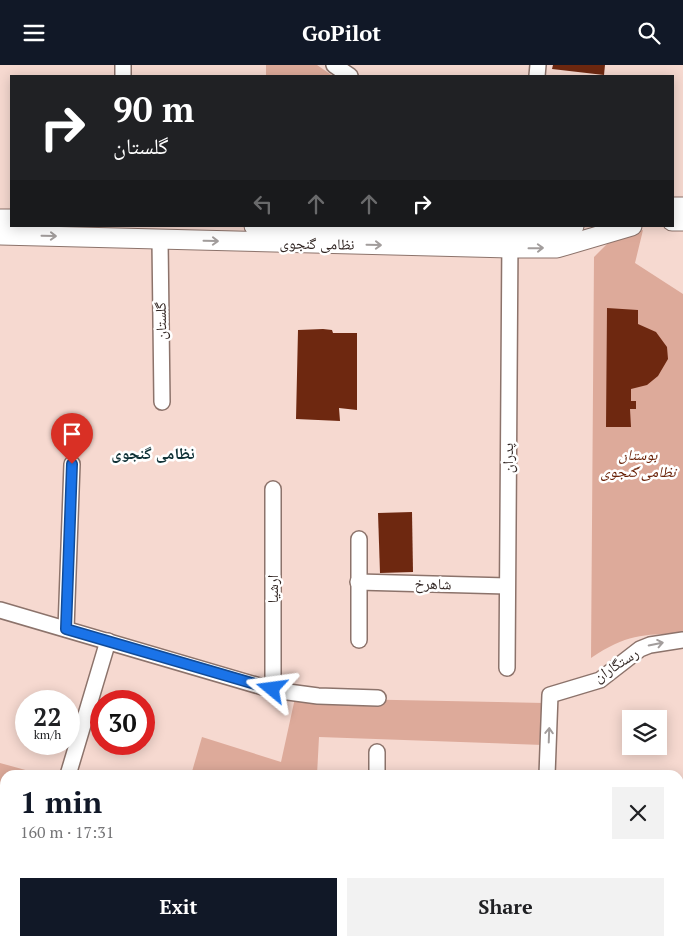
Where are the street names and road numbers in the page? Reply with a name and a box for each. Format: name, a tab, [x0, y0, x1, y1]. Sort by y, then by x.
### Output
street label: نظامی گنجوی	[279, 232, 355, 255]
street label: گلستان	[150, 302, 171, 340]
street label: پدران	[497, 443, 518, 473]
street label: شاهرخ	[414, 573, 452, 594]
street label: ارشیا	[262, 575, 282, 603]
street label: رستگاران	[589, 642, 643, 687]

